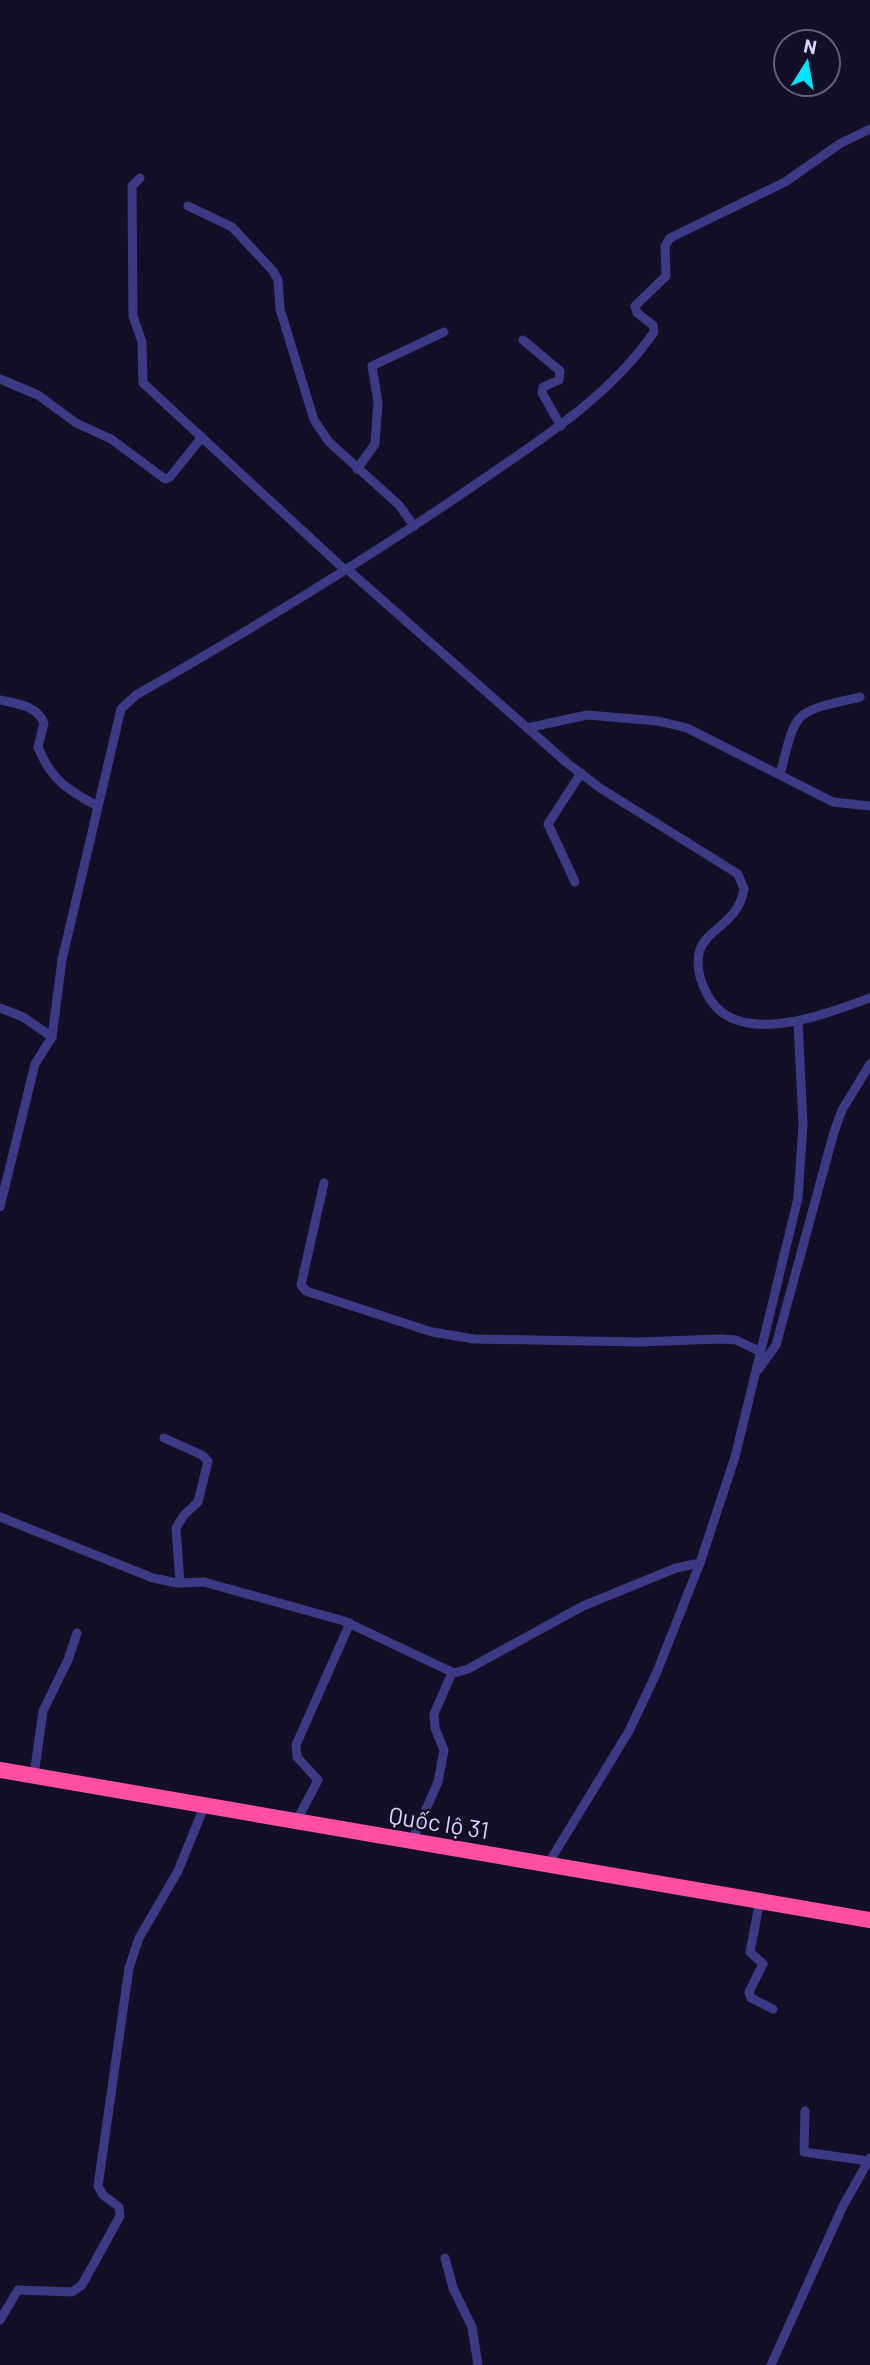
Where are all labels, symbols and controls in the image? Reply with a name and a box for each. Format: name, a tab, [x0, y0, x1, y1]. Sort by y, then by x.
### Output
north arrow	[772, 28, 842, 98]
text: N	[802, 33, 819, 58]
street label: Quốc lộ 31	[387, 1800, 491, 1844]

